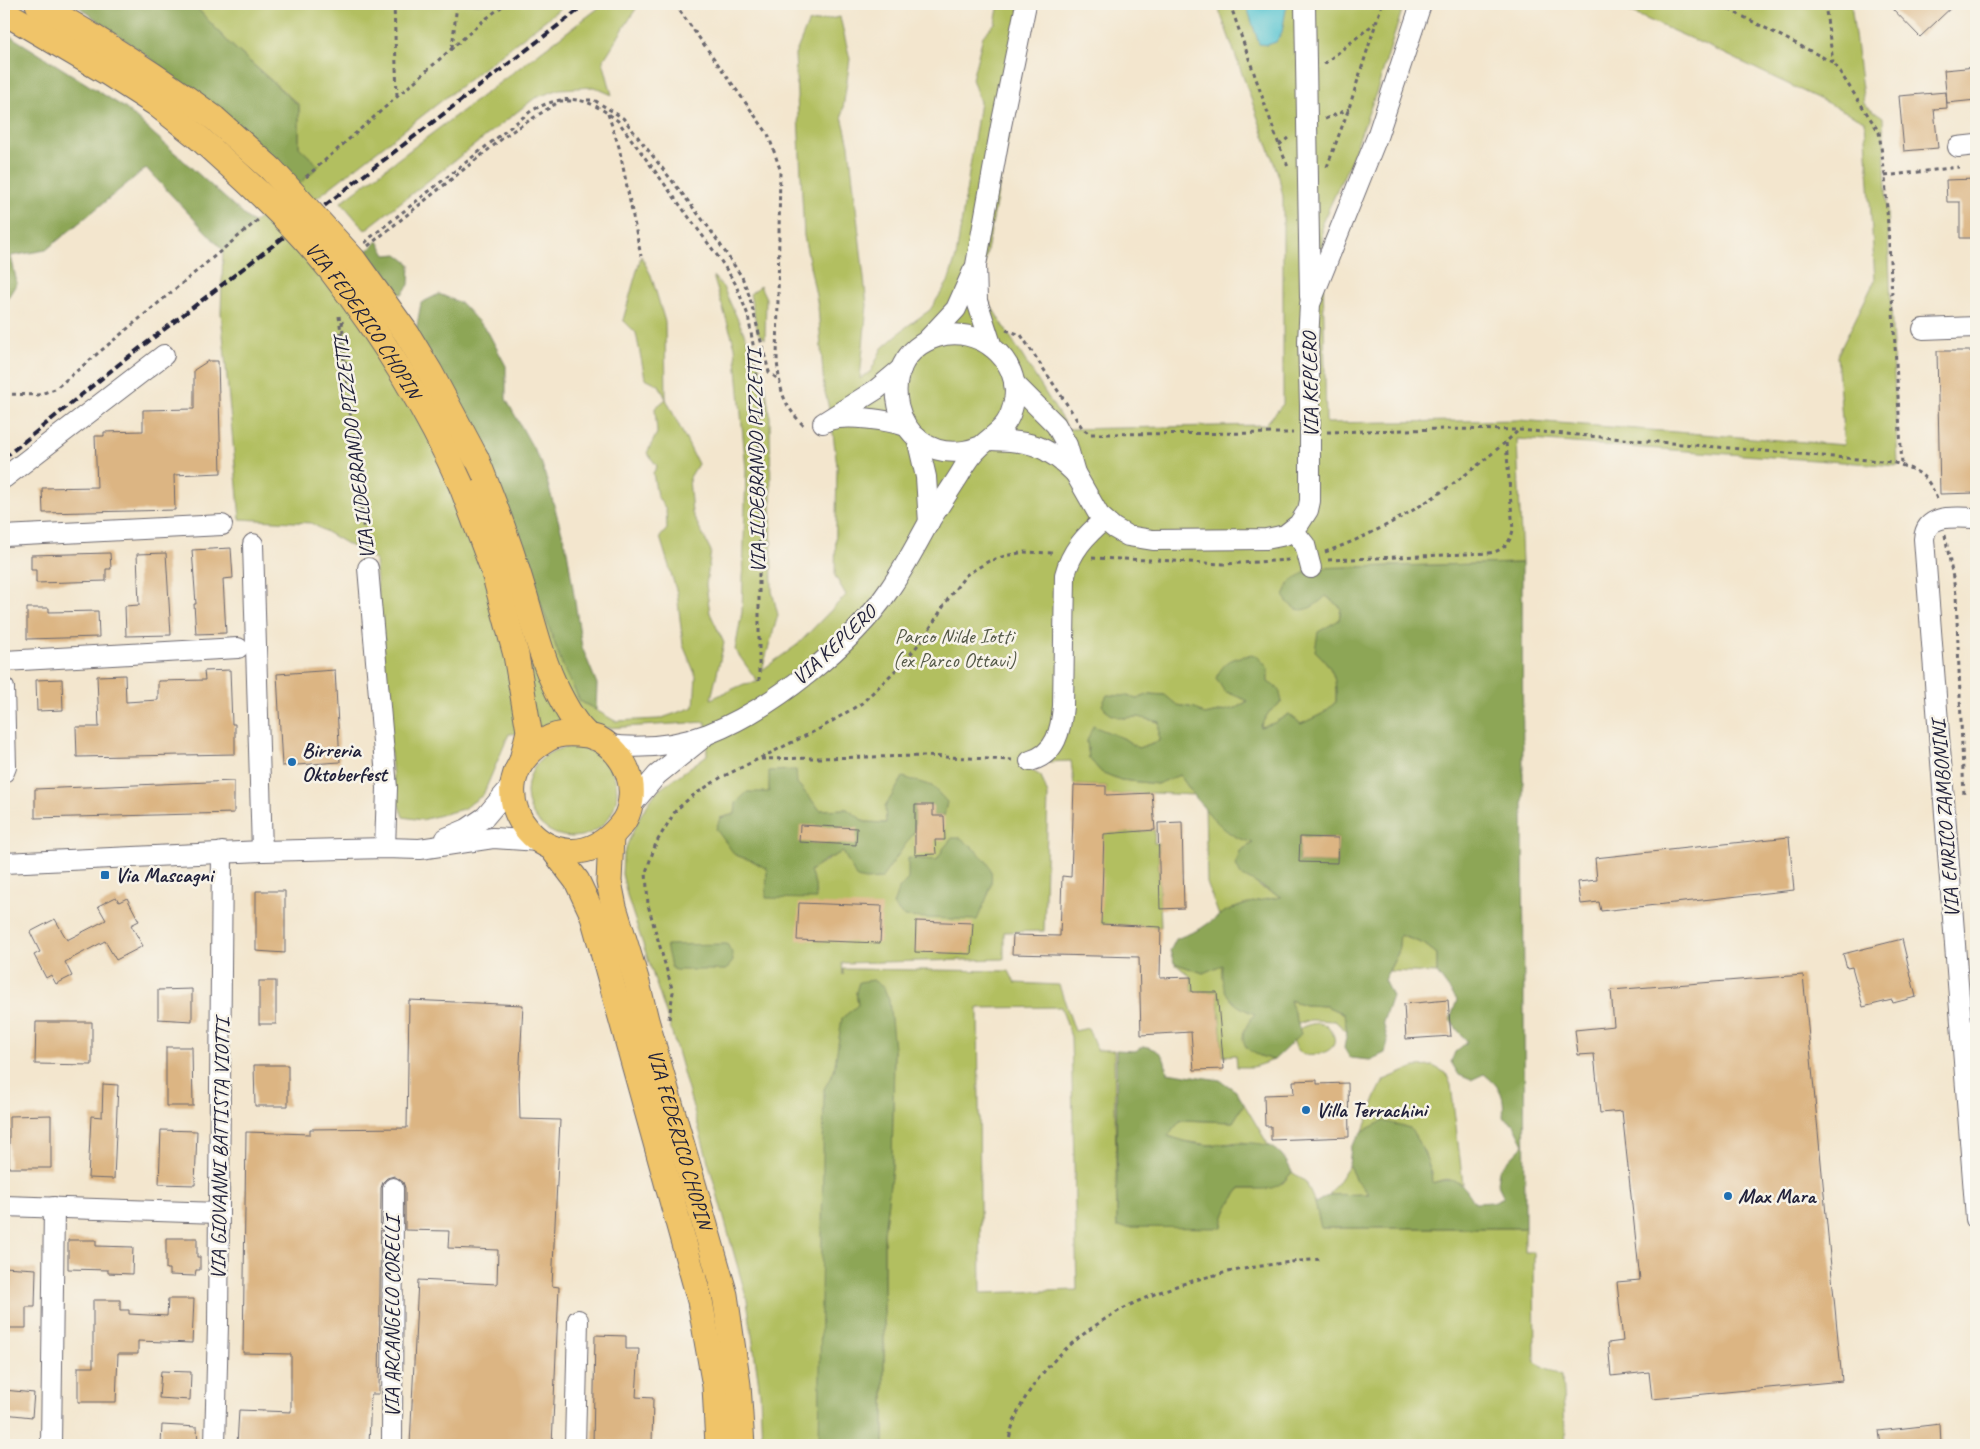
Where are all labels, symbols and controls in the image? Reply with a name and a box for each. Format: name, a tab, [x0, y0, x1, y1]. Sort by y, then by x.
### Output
street label: VIA FEDERICO CHOPIN	[300, 236, 429, 406]
street label: VIA KEPLERO	[1296, 330, 1324, 438]
street label: VIA ILDEBRANDO PIZZETTI	[327, 331, 381, 561]
street label: VIA ILDEBRANDO PIZZETTI	[741, 344, 771, 573]
street label: VIA KEPLERO	[787, 598, 883, 690]
park label: Parco Nilde Iotti (ex Parco Ottavi)	[893, 623, 1016, 673]
street label: VIA ENRICO ZAMBONINI	[1925, 715, 1965, 919]
place label: Birreria Oktoberfest	[302, 737, 389, 787]
marker: Birreria Oktoberfest	[286, 756, 298, 768]
place label: Via Mascagni	[115, 862, 216, 888]
marker: Via Mascagni	[99, 869, 111, 881]
street label: VIA GIOVANNI BATTISTA VIOTTI	[205, 1014, 235, 1280]
street label: VIA FEDERICO CHOPIN	[642, 1046, 719, 1235]
place label: Villa Terrachini	[1316, 1097, 1430, 1123]
marker: Villa Terrachini	[1300, 1104, 1312, 1116]
place label: Max Mara	[1738, 1183, 1817, 1209]
marker: Max Mara	[1722, 1190, 1734, 1202]
street label: VIA ARCANGELO CORELLI	[379, 1212, 405, 1417]

